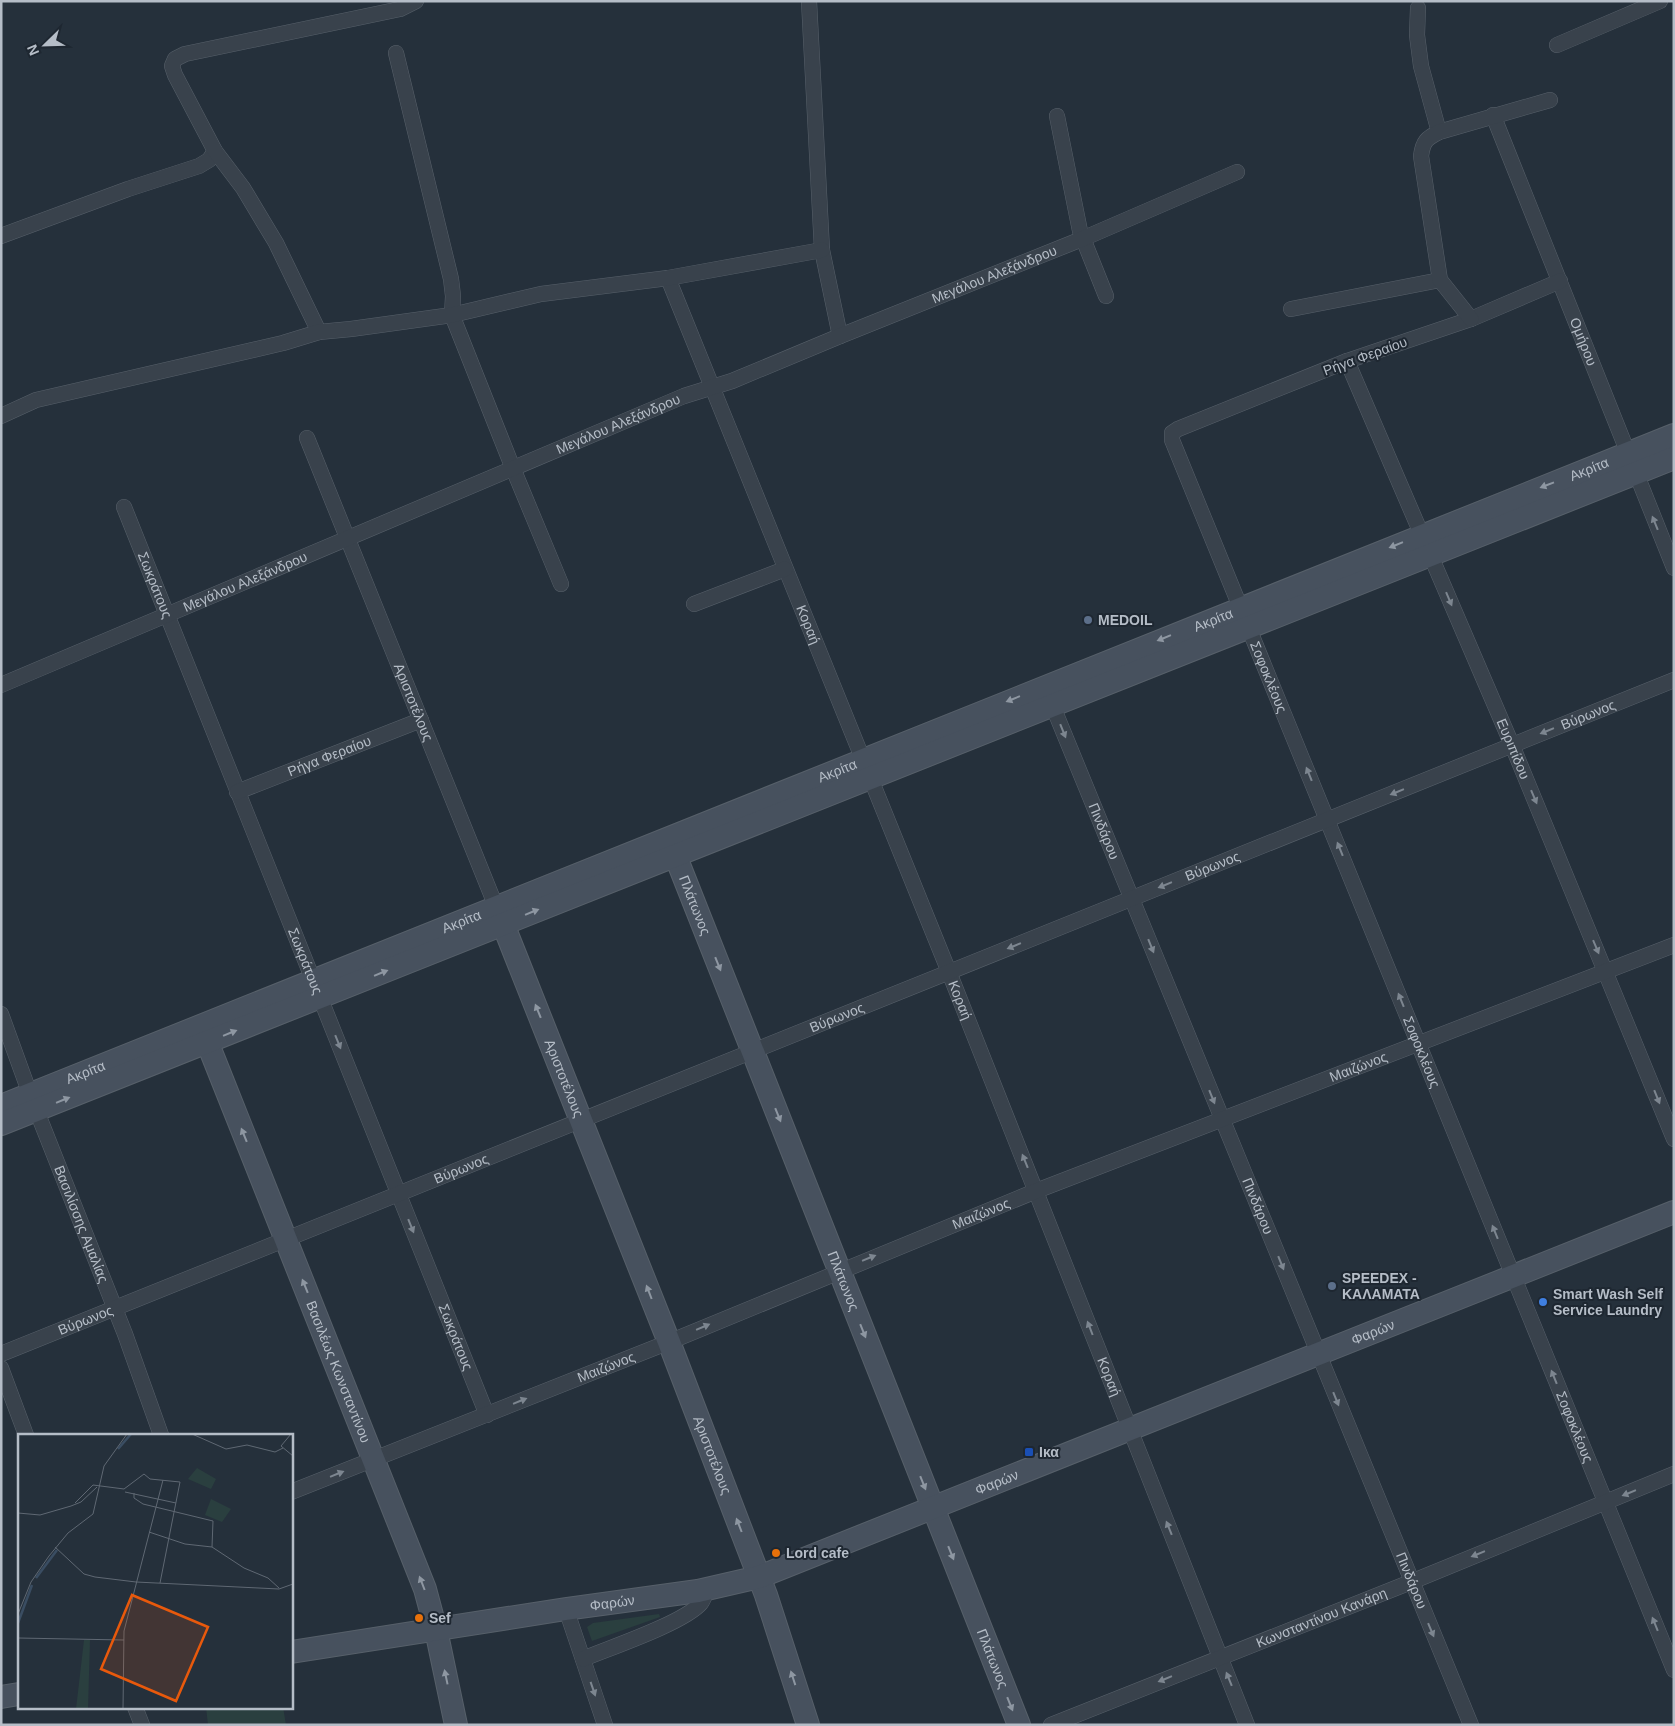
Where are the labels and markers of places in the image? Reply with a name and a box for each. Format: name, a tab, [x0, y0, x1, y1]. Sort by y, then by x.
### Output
place label: MEDOIL	[1098, 612, 1153, 628]
marker: MEDOIL	[1082, 614, 1094, 626]
place label: SPEEDEX - ΚΑΛΑΜΑΤΑ	[1342, 1270, 1420, 1302]
marker: SPEEDEX - ΚΑΛΑΜΑΤΑ	[1326, 1280, 1338, 1292]
place label: Smart Wash Self Service Laundry	[1553, 1286, 1663, 1318]
marker: Smart Wash Self Service Laundry	[1537, 1296, 1549, 1308]
place label: Ικα	[1039, 1444, 1059, 1460]
marker: Ικα	[1023, 1446, 1035, 1458]
place label: Lord cafe	[786, 1545, 849, 1561]
marker: Lord cafe	[770, 1547, 782, 1559]
place label: Sef	[429, 1610, 451, 1626]
marker: Sef	[413, 1612, 425, 1624]

